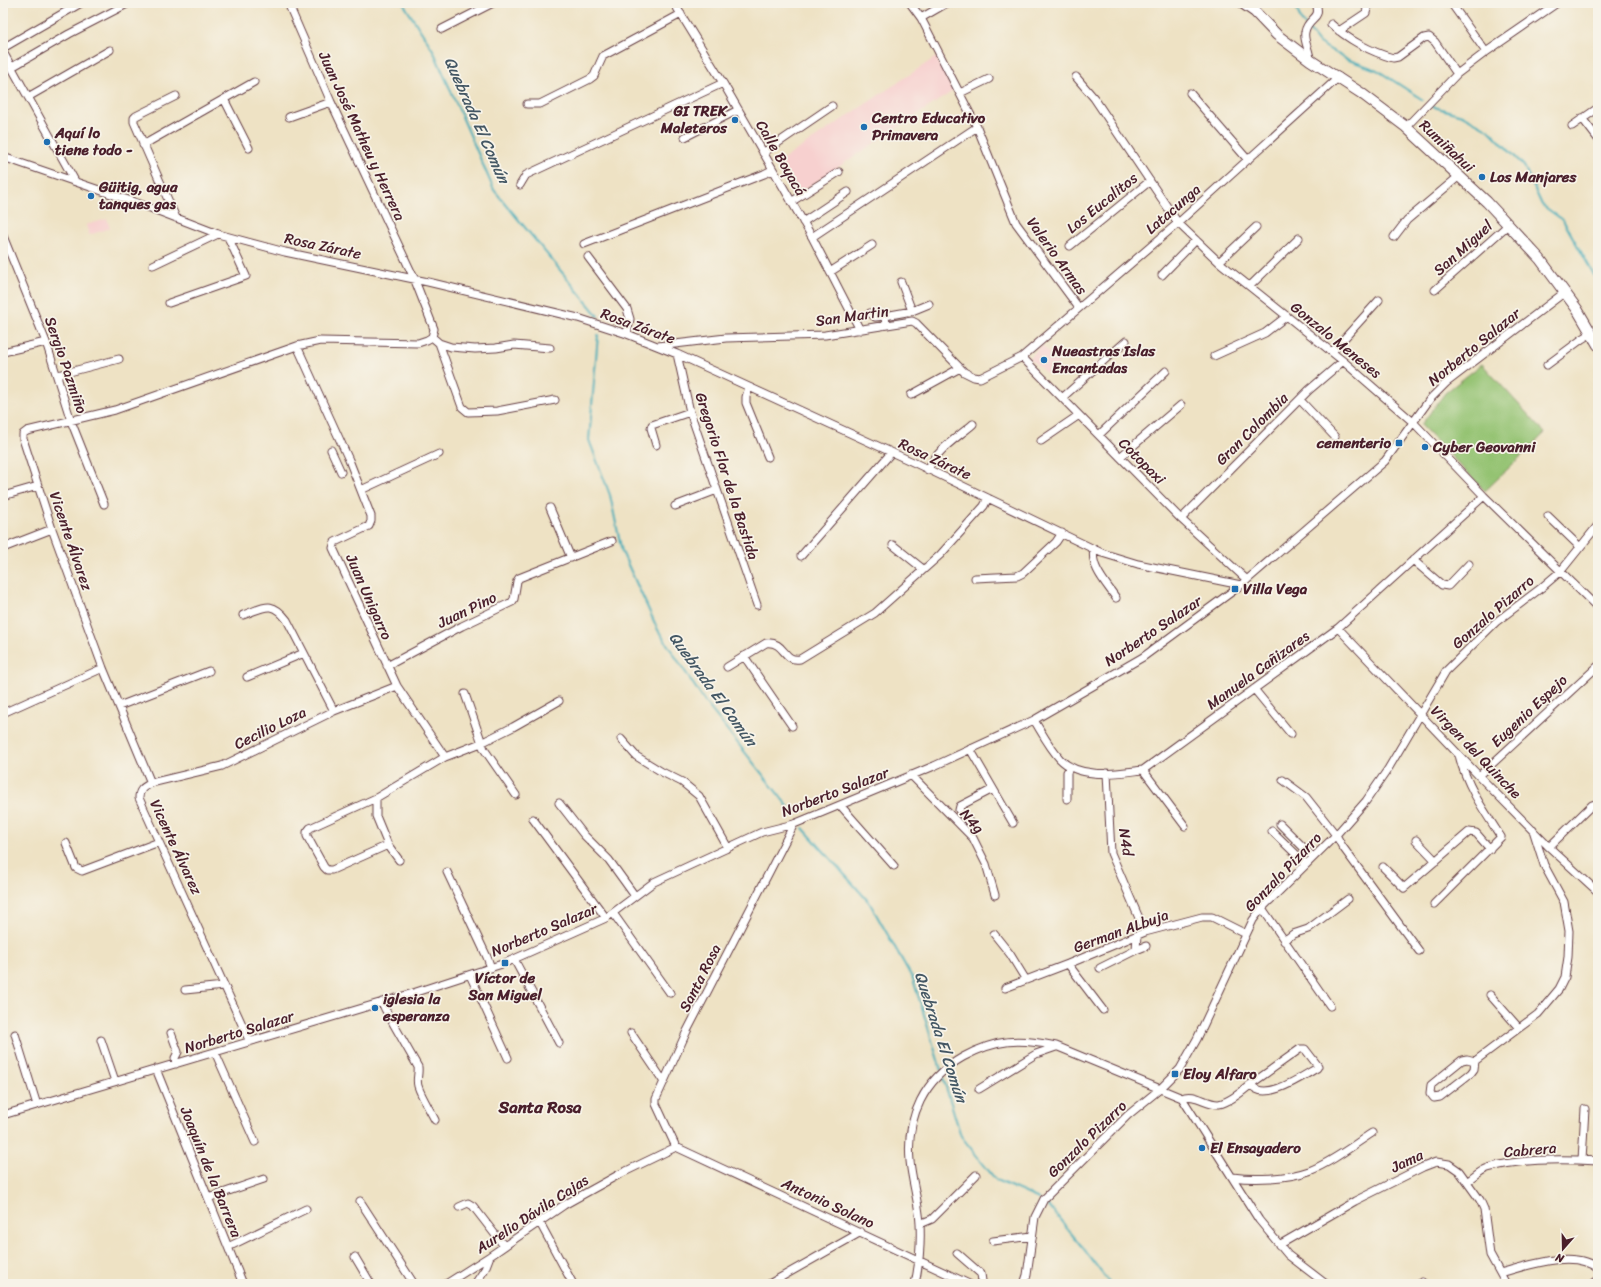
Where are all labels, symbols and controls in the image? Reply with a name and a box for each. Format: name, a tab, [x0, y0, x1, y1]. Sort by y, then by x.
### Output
street label: Juan José Matheu y Herrera	[311, 46, 413, 226]
water label: Quebrada El Común	[436, 52, 519, 190]
place label: GI TREK Maleteros	[660, 98, 729, 141]
place label: Centro Educativo Primavera	[871, 105, 986, 148]
street label: Rumiñahui	[1413, 113, 1482, 179]
marker: GI TREK Maleteros	[730, 115, 740, 125]
street label: Calle Boyacá	[749, 115, 814, 201]
place label: Aquí lo tiene todo -	[54, 120, 133, 163]
marker: Centro Educativo Primavera	[859, 122, 869, 132]
marker: Aquí lo tiene todo -	[42, 137, 52, 147]
place label: Los Manjares	[1490, 164, 1578, 190]
street label: Los Eucalitos	[1060, 166, 1144, 240]
marker: Los Manjares	[1477, 172, 1487, 182]
place label: Güitig, agua tanques gas	[98, 174, 178, 217]
street label: Latacunga	[1139, 177, 1207, 241]
marker: Güitig, agua tanques gas	[86, 191, 96, 201]
street label: Valerio Armas	[1020, 211, 1094, 301]
street label: San Miguel	[1427, 213, 1500, 282]
street label: Rosa Zárate	[282, 225, 364, 267]
street label: Gonzalo Meneses	[1285, 295, 1388, 386]
street label: San Martin	[814, 298, 890, 334]
street label: Rosa Zárate	[597, 300, 679, 352]
street label: Norberto Salazar	[1422, 301, 1527, 393]
street label: Sergio Pazmiño	[37, 313, 95, 418]
place label: Nueastras Islas Encantadas	[1051, 338, 1156, 381]
marker: Nueastras Islas Encantadas	[1039, 355, 1049, 365]
street label: Gran Colombia	[1209, 386, 1295, 472]
street label: Gregorio Flor de la Bastida	[688, 389, 766, 563]
place label: cementerio	[1316, 430, 1391, 456]
street label: Rosa Zárate	[894, 431, 976, 487]
street label: Cotopaxi	[1112, 431, 1172, 491]
place label: Cyber Geovanni	[1432, 434, 1536, 460]
marker: cementerio	[1394, 438, 1404, 448]
marker: Cyber Geovanni	[1420, 442, 1430, 452]
street label: Vicente Álvarez	[42, 488, 100, 595]
street label: Juan Unigarro	[338, 549, 400, 645]
street label: Gonzalo Pizarro	[1446, 568, 1541, 656]
place label: Villa Vega	[1243, 576, 1308, 602]
street label: Juan Pino	[432, 584, 501, 636]
marker: Villa Vega	[1230, 584, 1240, 594]
street label: Norberto Salazar	[1099, 588, 1208, 674]
street label: Manuela Cañizares	[1201, 623, 1316, 717]
water label: Quebrada El Común	[661, 625, 766, 755]
street label: Eugenio Espejo	[1484, 668, 1574, 754]
street label: Cecilio Loza	[229, 699, 311, 757]
street label: Virgen del Quinche	[1424, 699, 1528, 805]
street label: Norberto Salazar	[777, 759, 893, 824]
street label: Vicente Álvarez	[142, 795, 210, 900]
street label: N4g	[953, 802, 991, 840]
street label: N4d	[1111, 826, 1141, 859]
street label: Gonzalo Pizarro	[1238, 826, 1328, 918]
street label: Norberto Salazar	[487, 896, 602, 964]
street label: German ALbuja	[1070, 902, 1173, 960]
street label: Santa Rosa	[672, 939, 728, 1017]
marker: Víctor de San Miguel	[500, 958, 510, 968]
place label: Víctor de San Miguel	[467, 965, 542, 1008]
water label: Quebrada El Común	[906, 968, 977, 1109]
place label: iglesia la esperanza	[382, 986, 450, 1029]
street label: Norberto Salazar	[181, 1003, 298, 1061]
marker: iglesia la esperanza	[370, 1003, 380, 1013]
place label: Eloy Alfaro	[1183, 1061, 1257, 1087]
marker: Eloy Alfaro	[1170, 1069, 1180, 1079]
district label: Santa Rosa	[498, 1092, 582, 1122]
street label: Gonzalo Pizarro	[1041, 1094, 1133, 1184]
street label: Joaquín de la Barrera	[172, 1102, 249, 1242]
place label: El Ensayadero	[1210, 1135, 1301, 1161]
street label: Cabrera	[1503, 1135, 1558, 1165]
street label: Jama	[1385, 1142, 1428, 1180]
marker: El Ensayadero	[1197, 1143, 1207, 1153]
street label: Aurelio Dávila Cajas	[469, 1167, 594, 1261]
street label: Antonio Solano	[776, 1170, 879, 1236]
north arrow	[1543, 1229, 1583, 1269]
text: N	[1553, 1248, 1568, 1269]

